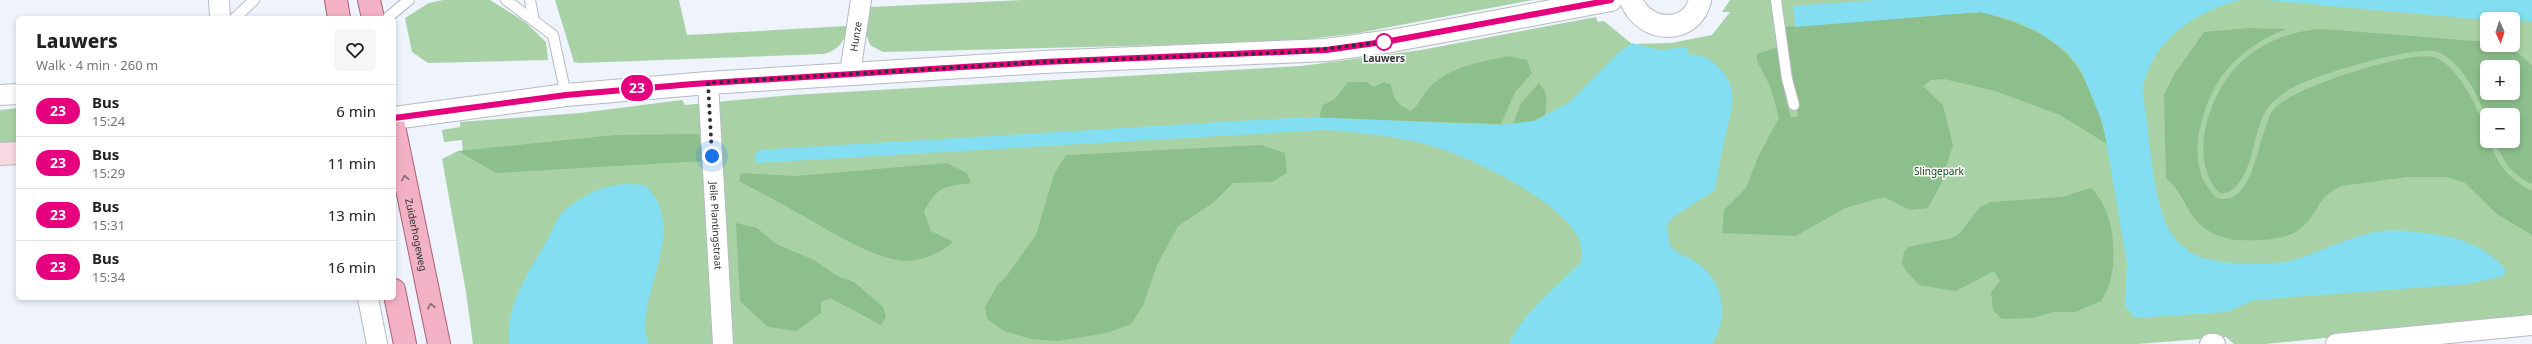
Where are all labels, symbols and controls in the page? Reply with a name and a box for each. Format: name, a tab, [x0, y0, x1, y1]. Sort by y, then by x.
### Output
north arrow	[2480, 12, 2520, 52]
map controls	[2480, 12, 2520, 148]
street label: Hunze	[846, 20, 865, 52]
text: Lauwers	[36, 28, 118, 54]
button: heart	[334, 29, 376, 71]
marker: Lauwers	[1375, 33, 1393, 51]
place label: Lauwers	[1363, 51, 1405, 65]
text: Walk · 4 min · 260 m	[36, 56, 158, 74]
button: +	[2480, 60, 2520, 100]
line badge: 23	[619, 75, 655, 101]
text: 23	[629, 78, 645, 97]
text: Bus	[92, 92, 119, 112]
text: 23	[50, 101, 66, 120]
text: 6 min	[336, 101, 376, 121]
button: −	[2480, 108, 2520, 148]
text: 15:24	[92, 112, 125, 130]
text: Bus	[92, 144, 119, 164]
your location	[702, 146, 722, 166]
text: 23	[50, 153, 66, 172]
text: 11 min	[328, 153, 376, 173]
text: 15:29	[92, 164, 125, 182]
park label: Slingepark	[1914, 164, 1965, 178]
one-way arrow	[401, 175, 410, 182]
street label: Jelle Plantingstraat	[707, 180, 726, 271]
text: Bus	[92, 196, 119, 216]
street label: Zuiderhogeweg	[402, 197, 431, 272]
text: 23	[50, 205, 66, 224]
text: 13 min	[328, 205, 376, 225]
text: 15:31	[92, 216, 125, 234]
text: Bus	[92, 248, 119, 268]
text: 23	[50, 257, 66, 276]
text: 16 min	[328, 257, 376, 277]
text: 15:34	[92, 268, 125, 286]
one-way arrow	[427, 303, 436, 309]

